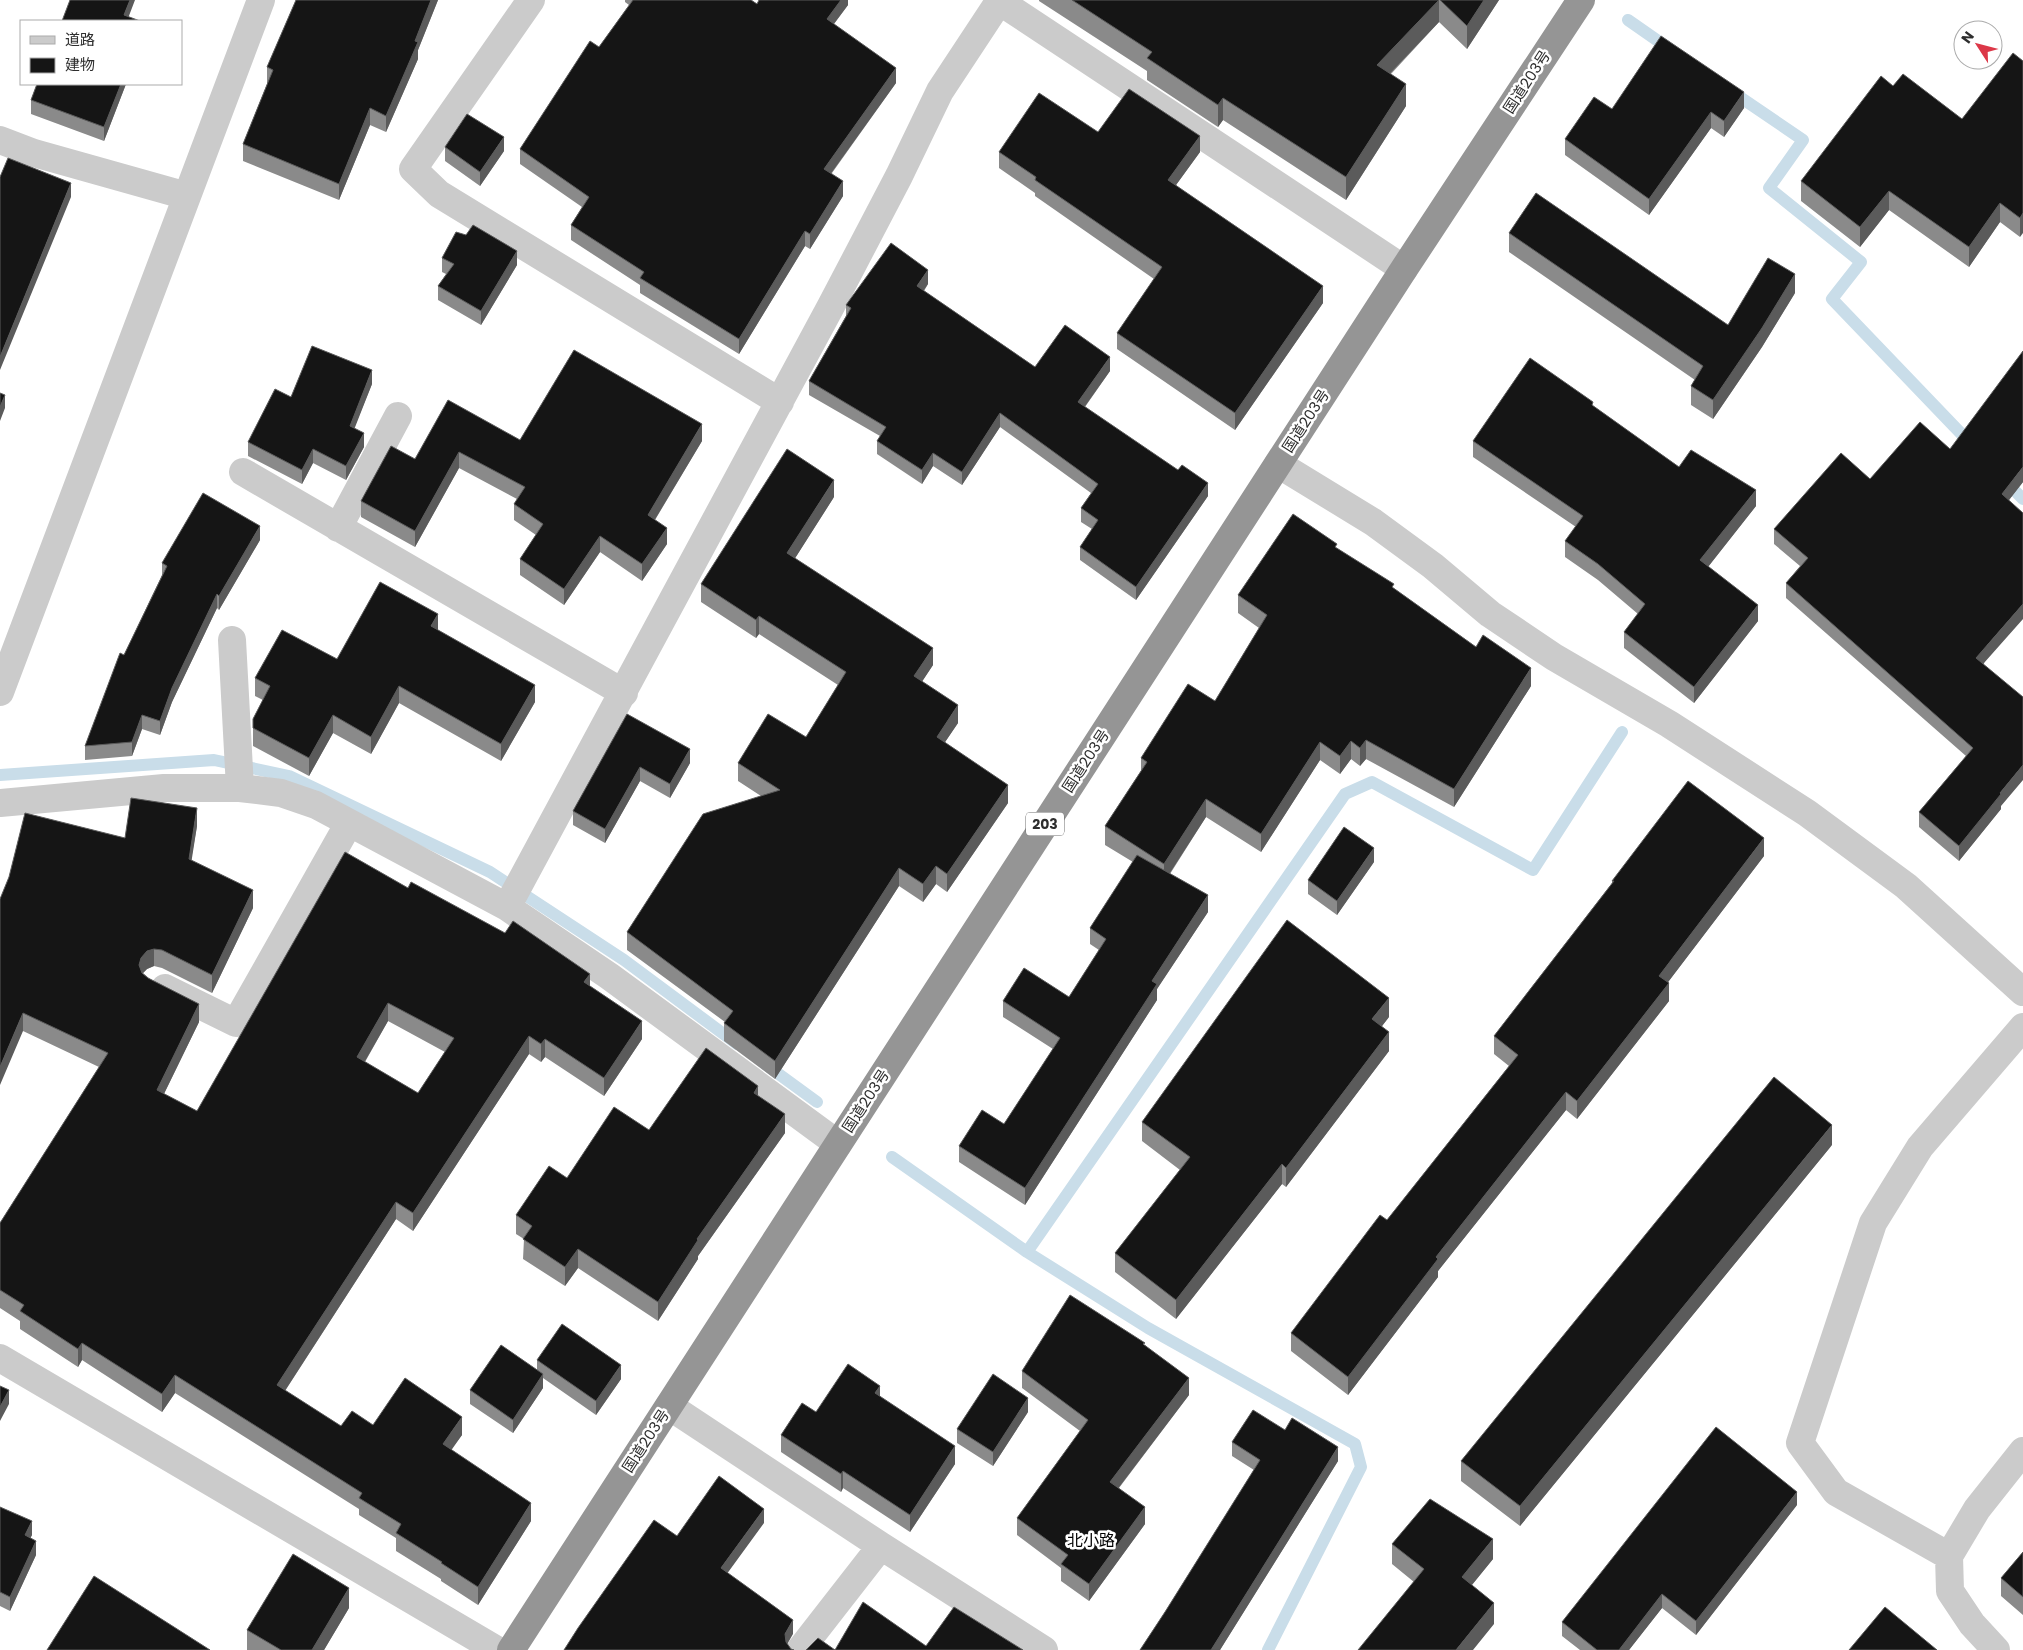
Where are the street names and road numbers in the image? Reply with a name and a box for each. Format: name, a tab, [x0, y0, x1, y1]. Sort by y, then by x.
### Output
street label: 国道203号	[1498, 46, 1555, 118]
street label: 国道203号	[1277, 385, 1334, 457]
street label: 国道203号	[1057, 725, 1114, 797]
road number: 203	[1026, 812, 1064, 836]
street label: 国道203号	[837, 1065, 894, 1137]
street label: 国道203号	[617, 1405, 674, 1477]

